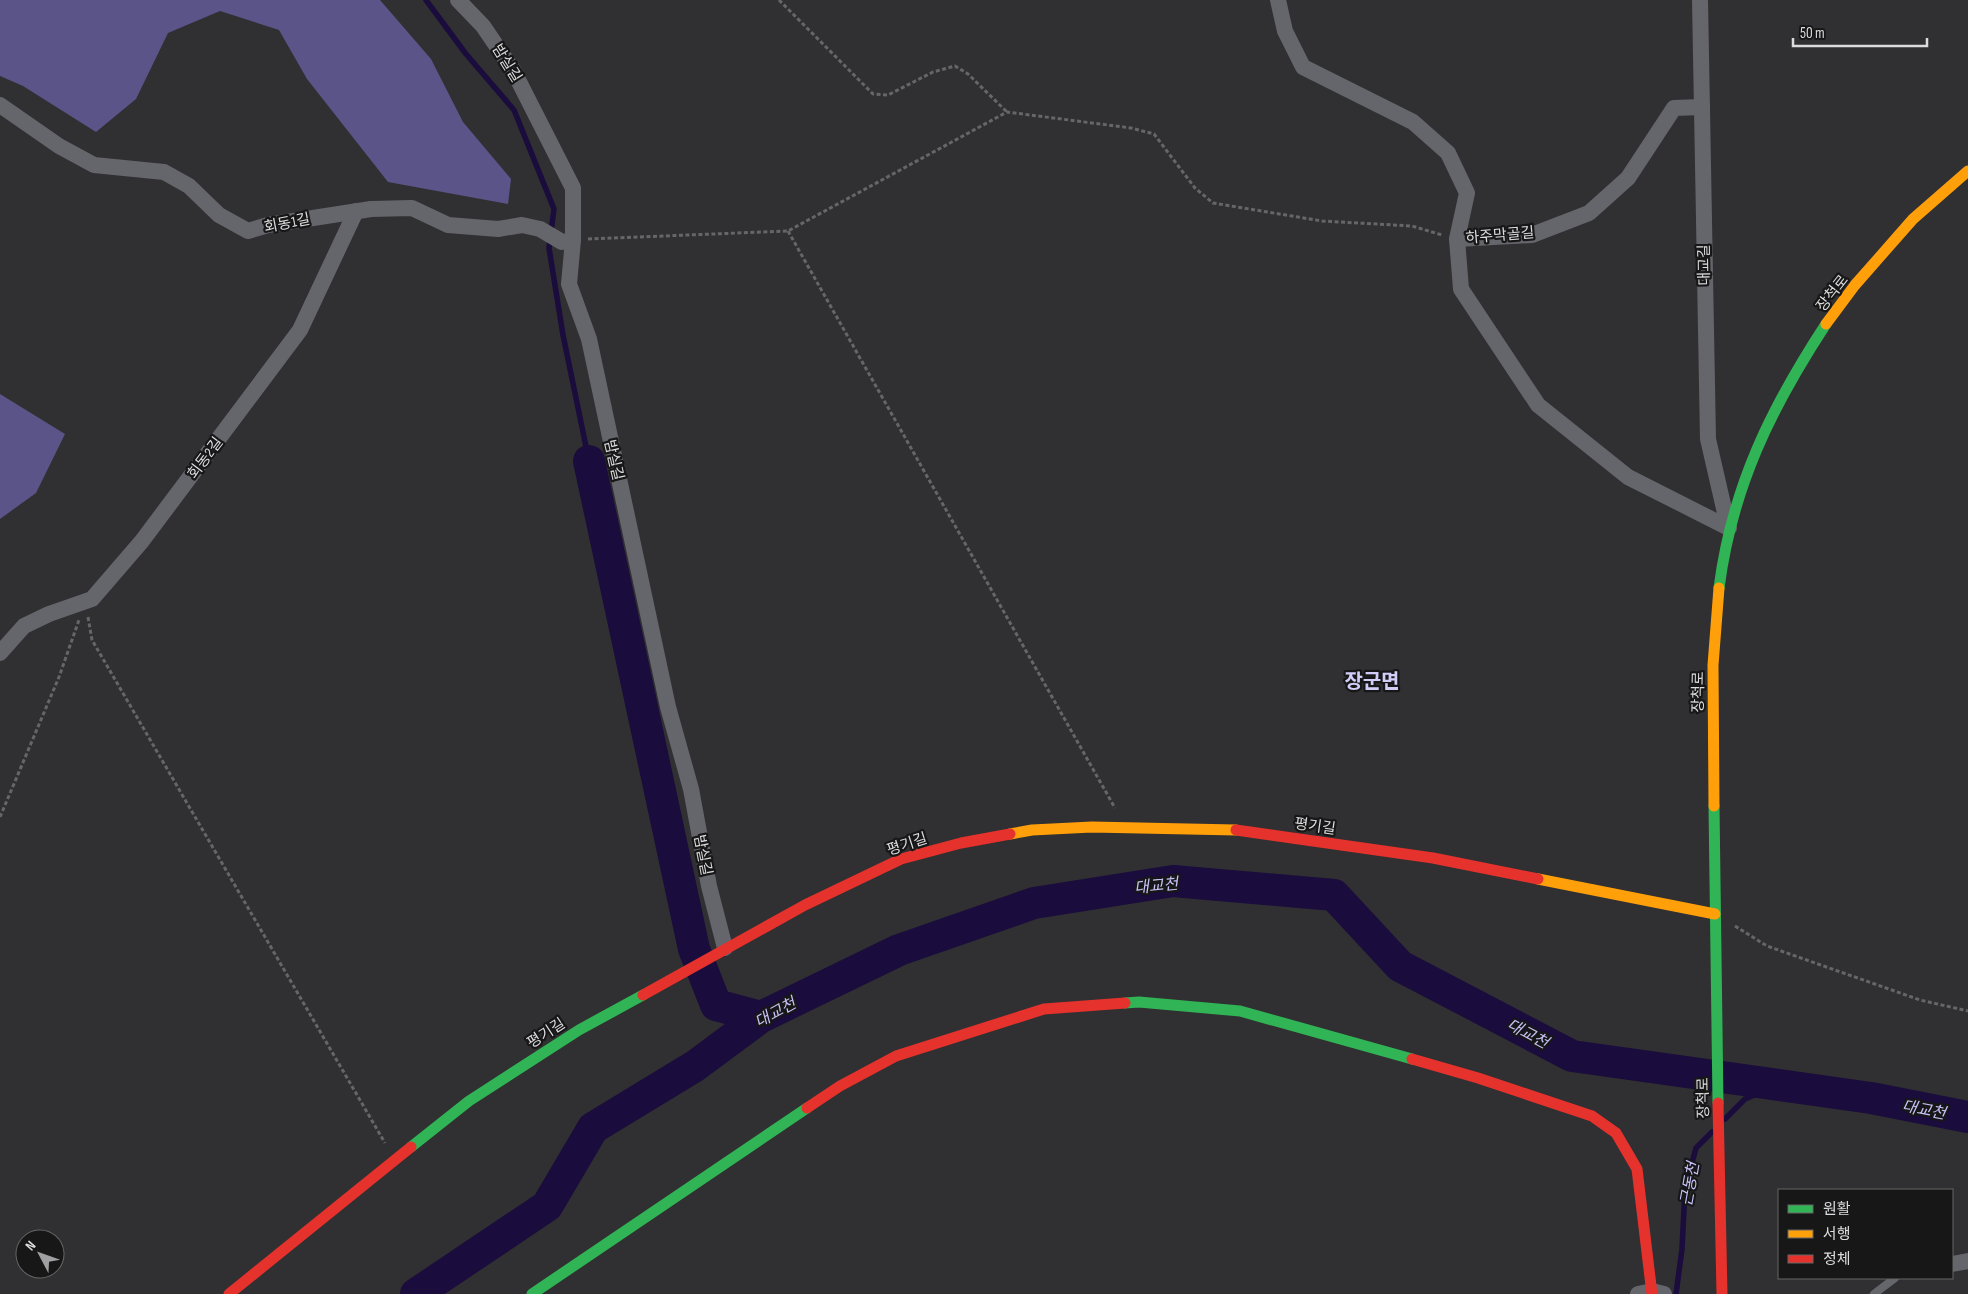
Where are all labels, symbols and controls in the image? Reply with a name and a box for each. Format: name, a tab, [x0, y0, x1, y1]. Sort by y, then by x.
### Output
scale bar	[1793, 15, 1927, 47]
text: 50 m	[1800, 24, 1825, 43]
street label: 밤실길	[488, 41, 526, 86]
street label: 회동1길	[262, 210, 312, 237]
street label: 하주막골길	[1465, 223, 1535, 248]
street label: 대교길	[1695, 244, 1714, 286]
street label: 장척로	[1812, 271, 1853, 315]
street label: 회동2길	[183, 434, 227, 483]
street label: 밤실길	[600, 438, 627, 482]
district label: 장군면	[1344, 670, 1400, 694]
street label: 장척로	[1689, 671, 1708, 713]
street label: 평기길	[1293, 814, 1337, 839]
street label: 평기길	[885, 829, 930, 860]
street label: 밤실길	[689, 833, 716, 877]
water label: 대교천	[1133, 874, 1181, 898]
water label: 대교천	[752, 993, 802, 1032]
street label: 평기길	[524, 1014, 569, 1053]
water label: 대교천	[1503, 1016, 1553, 1054]
street label: 장척로	[1694, 1077, 1713, 1119]
water label: 대교천	[1900, 1097, 1949, 1124]
water label: 근동천	[1677, 1159, 1704, 1208]
legend	[1778, 1189, 1953, 1279]
text: 원활	[1823, 1200, 1851, 1219]
text: 서행	[1823, 1225, 1851, 1244]
north arrow	[15, 1229, 65, 1279]
text: N	[22, 1237, 39, 1254]
text: 정체	[1823, 1250, 1851, 1269]

